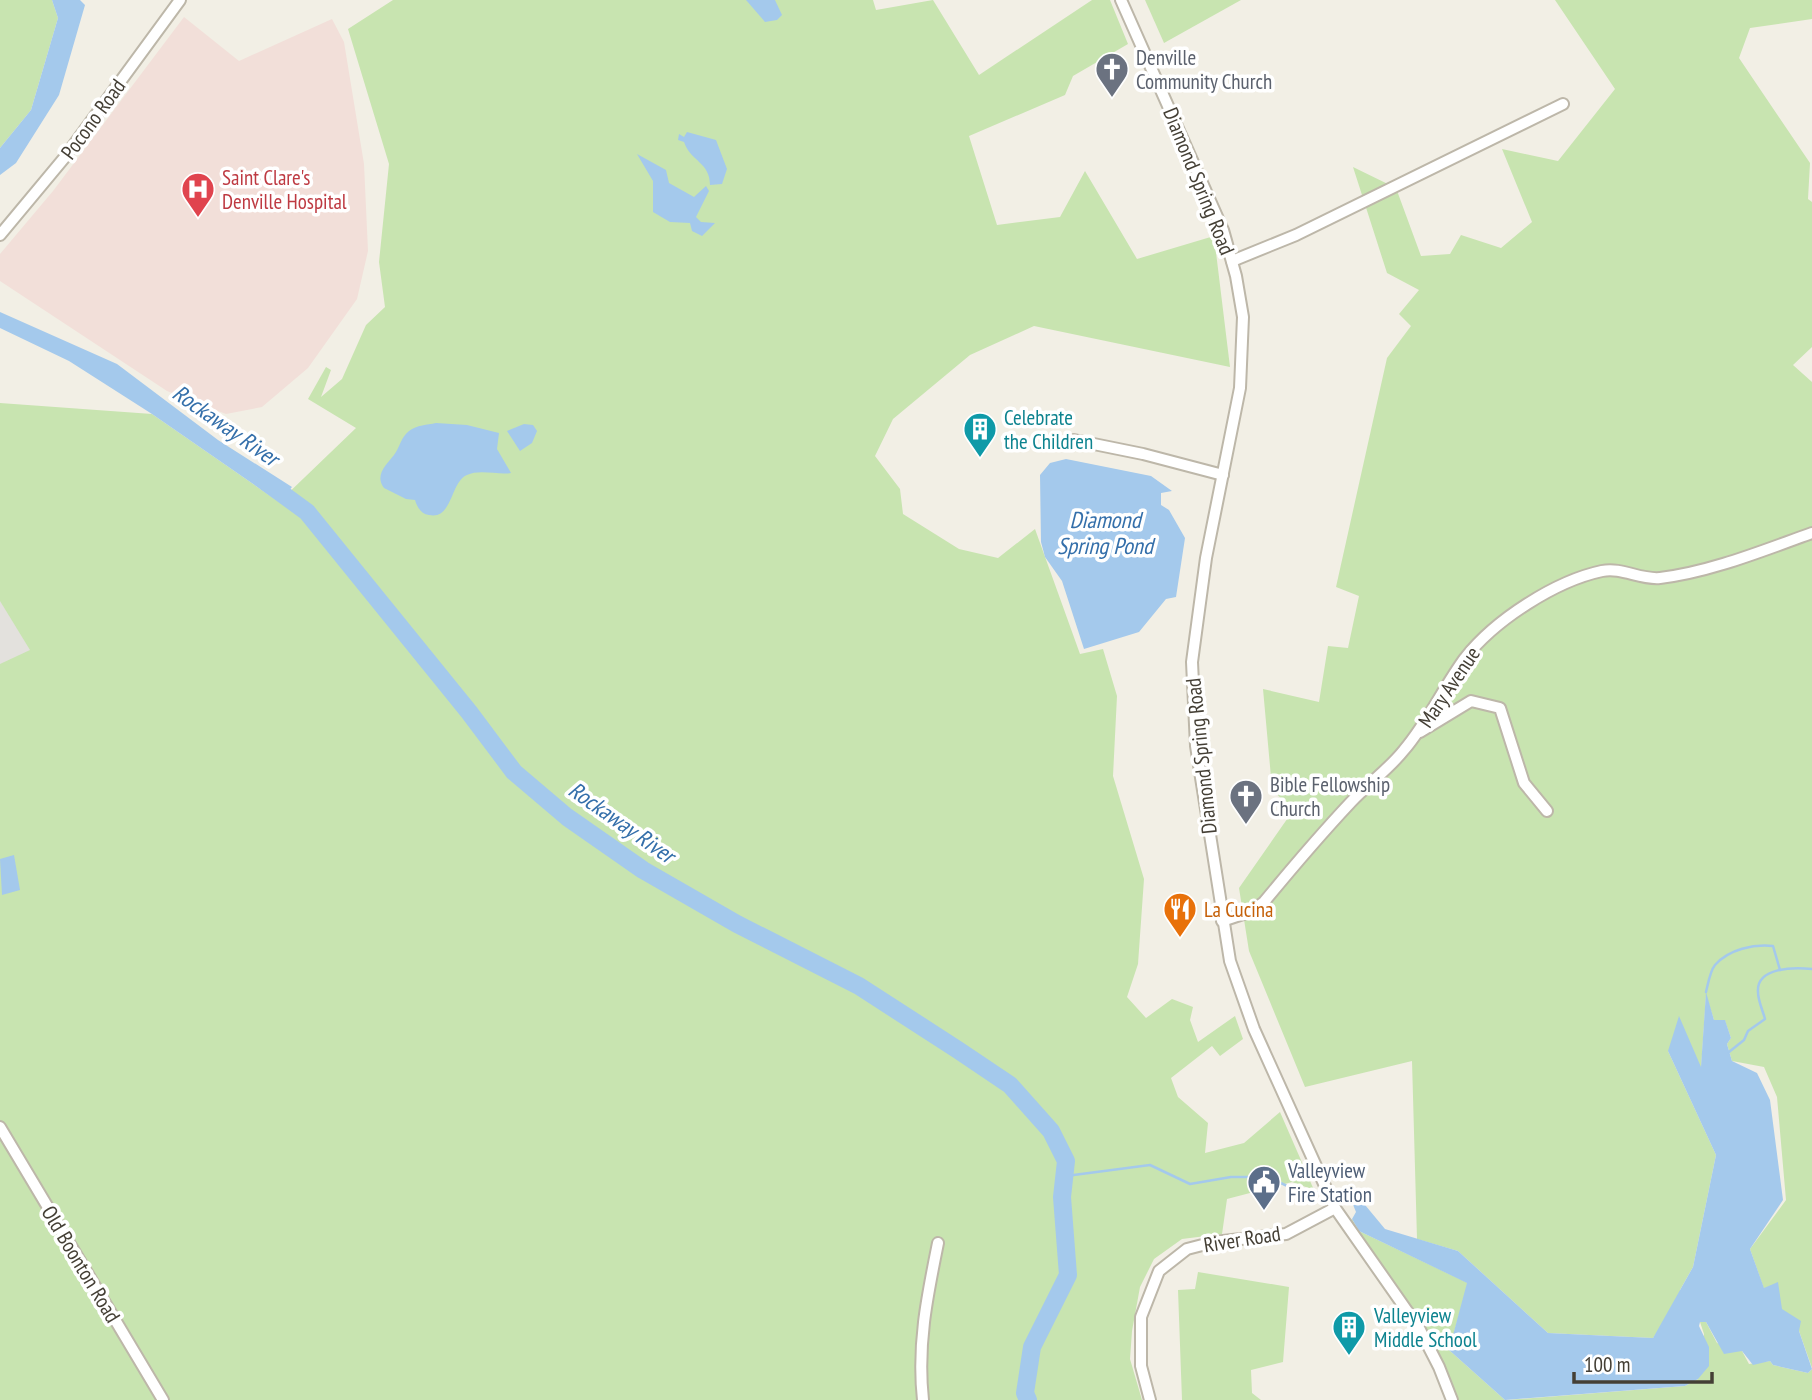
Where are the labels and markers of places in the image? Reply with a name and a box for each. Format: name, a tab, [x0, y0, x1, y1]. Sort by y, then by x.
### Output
place label: Denville Community Church	[1136, 44, 1272, 95]
church icon: Denville Community Church	[1093, 50, 1131, 99]
place label: Saint Clare's Denville Hospital	[222, 164, 347, 215]
hospital icon: Saint Clare's Denville Hospital	[179, 170, 217, 219]
place label: Celebrate the Children	[1004, 404, 1093, 455]
building icon: Celebrate the Children	[961, 410, 999, 459]
place label: Bible Fellowship Church	[1270, 771, 1390, 822]
church icon: Bible Fellowship Church	[1227, 777, 1265, 826]
restaurant icon: La Cucina	[1161, 890, 1199, 939]
place label: La Cucina	[1204, 896, 1273, 923]
place label: Valleyview Fire Station	[1287, 1157, 1372, 1208]
public building icon: Valleyview Fire Station	[1245, 1163, 1283, 1212]
place label: Valleyview Middle School	[1373, 1302, 1477, 1353]
building icon: Valleyview Middle School	[1330, 1308, 1368, 1357]

